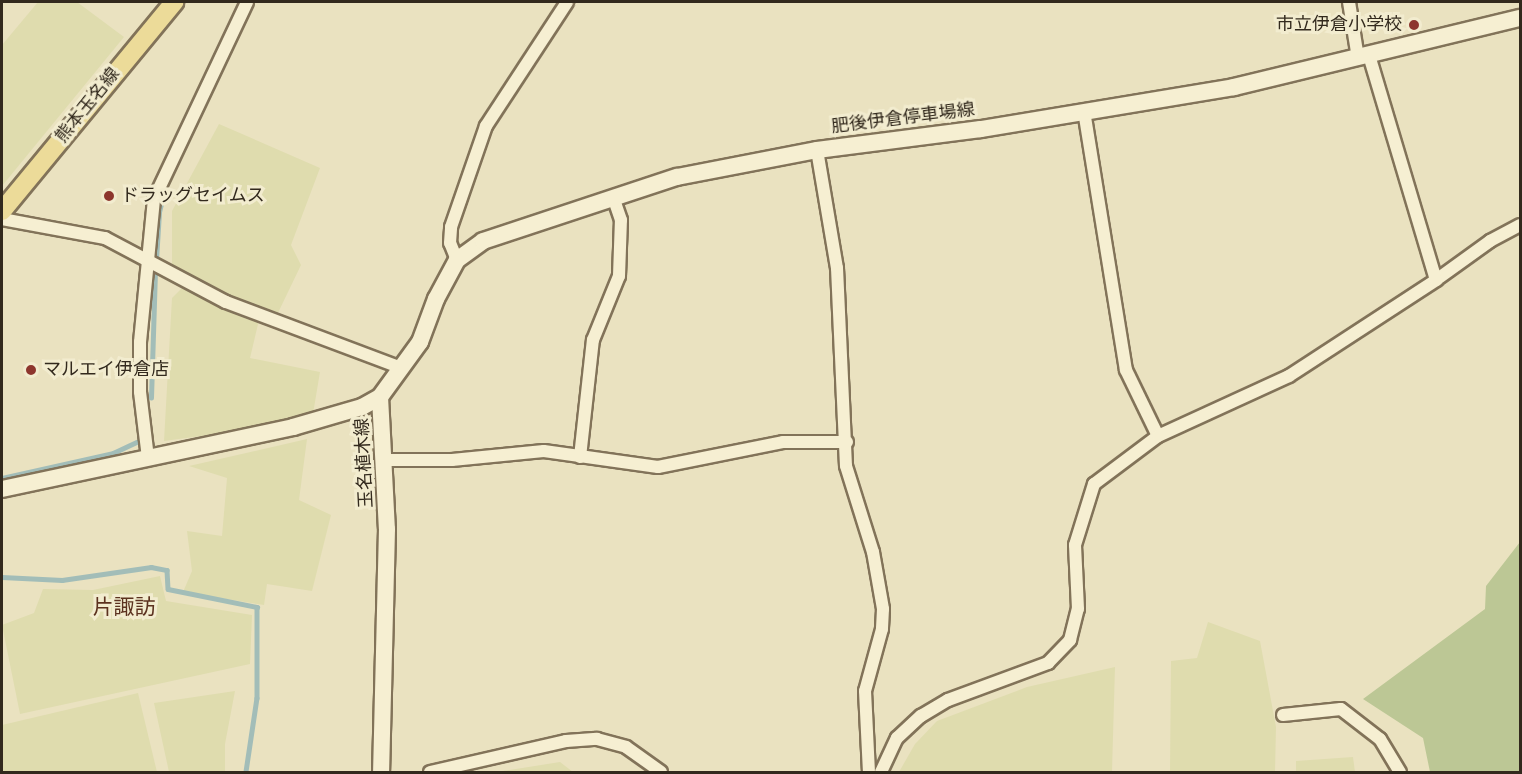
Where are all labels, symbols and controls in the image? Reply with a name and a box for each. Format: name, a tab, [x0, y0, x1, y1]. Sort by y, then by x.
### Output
place label: 市立伊倉小学校	[1276, 14, 1402, 36]
marker: 市立伊倉小学校	[1407, 18, 1421, 32]
street label: 熊本玉名線	[51, 64, 125, 148]
street label: 肥後伊倉停車場線	[830, 100, 976, 138]
place label: ドラッグセイムス	[121, 185, 265, 207]
marker: ドラッグセイムス	[102, 189, 116, 203]
place label: マルエイ伊倉店	[43, 359, 169, 381]
marker: マルエイ伊倉店	[24, 363, 38, 377]
street label: 玉名植木線	[352, 417, 378, 509]
district label: 片諏訪	[93, 595, 155, 621]

